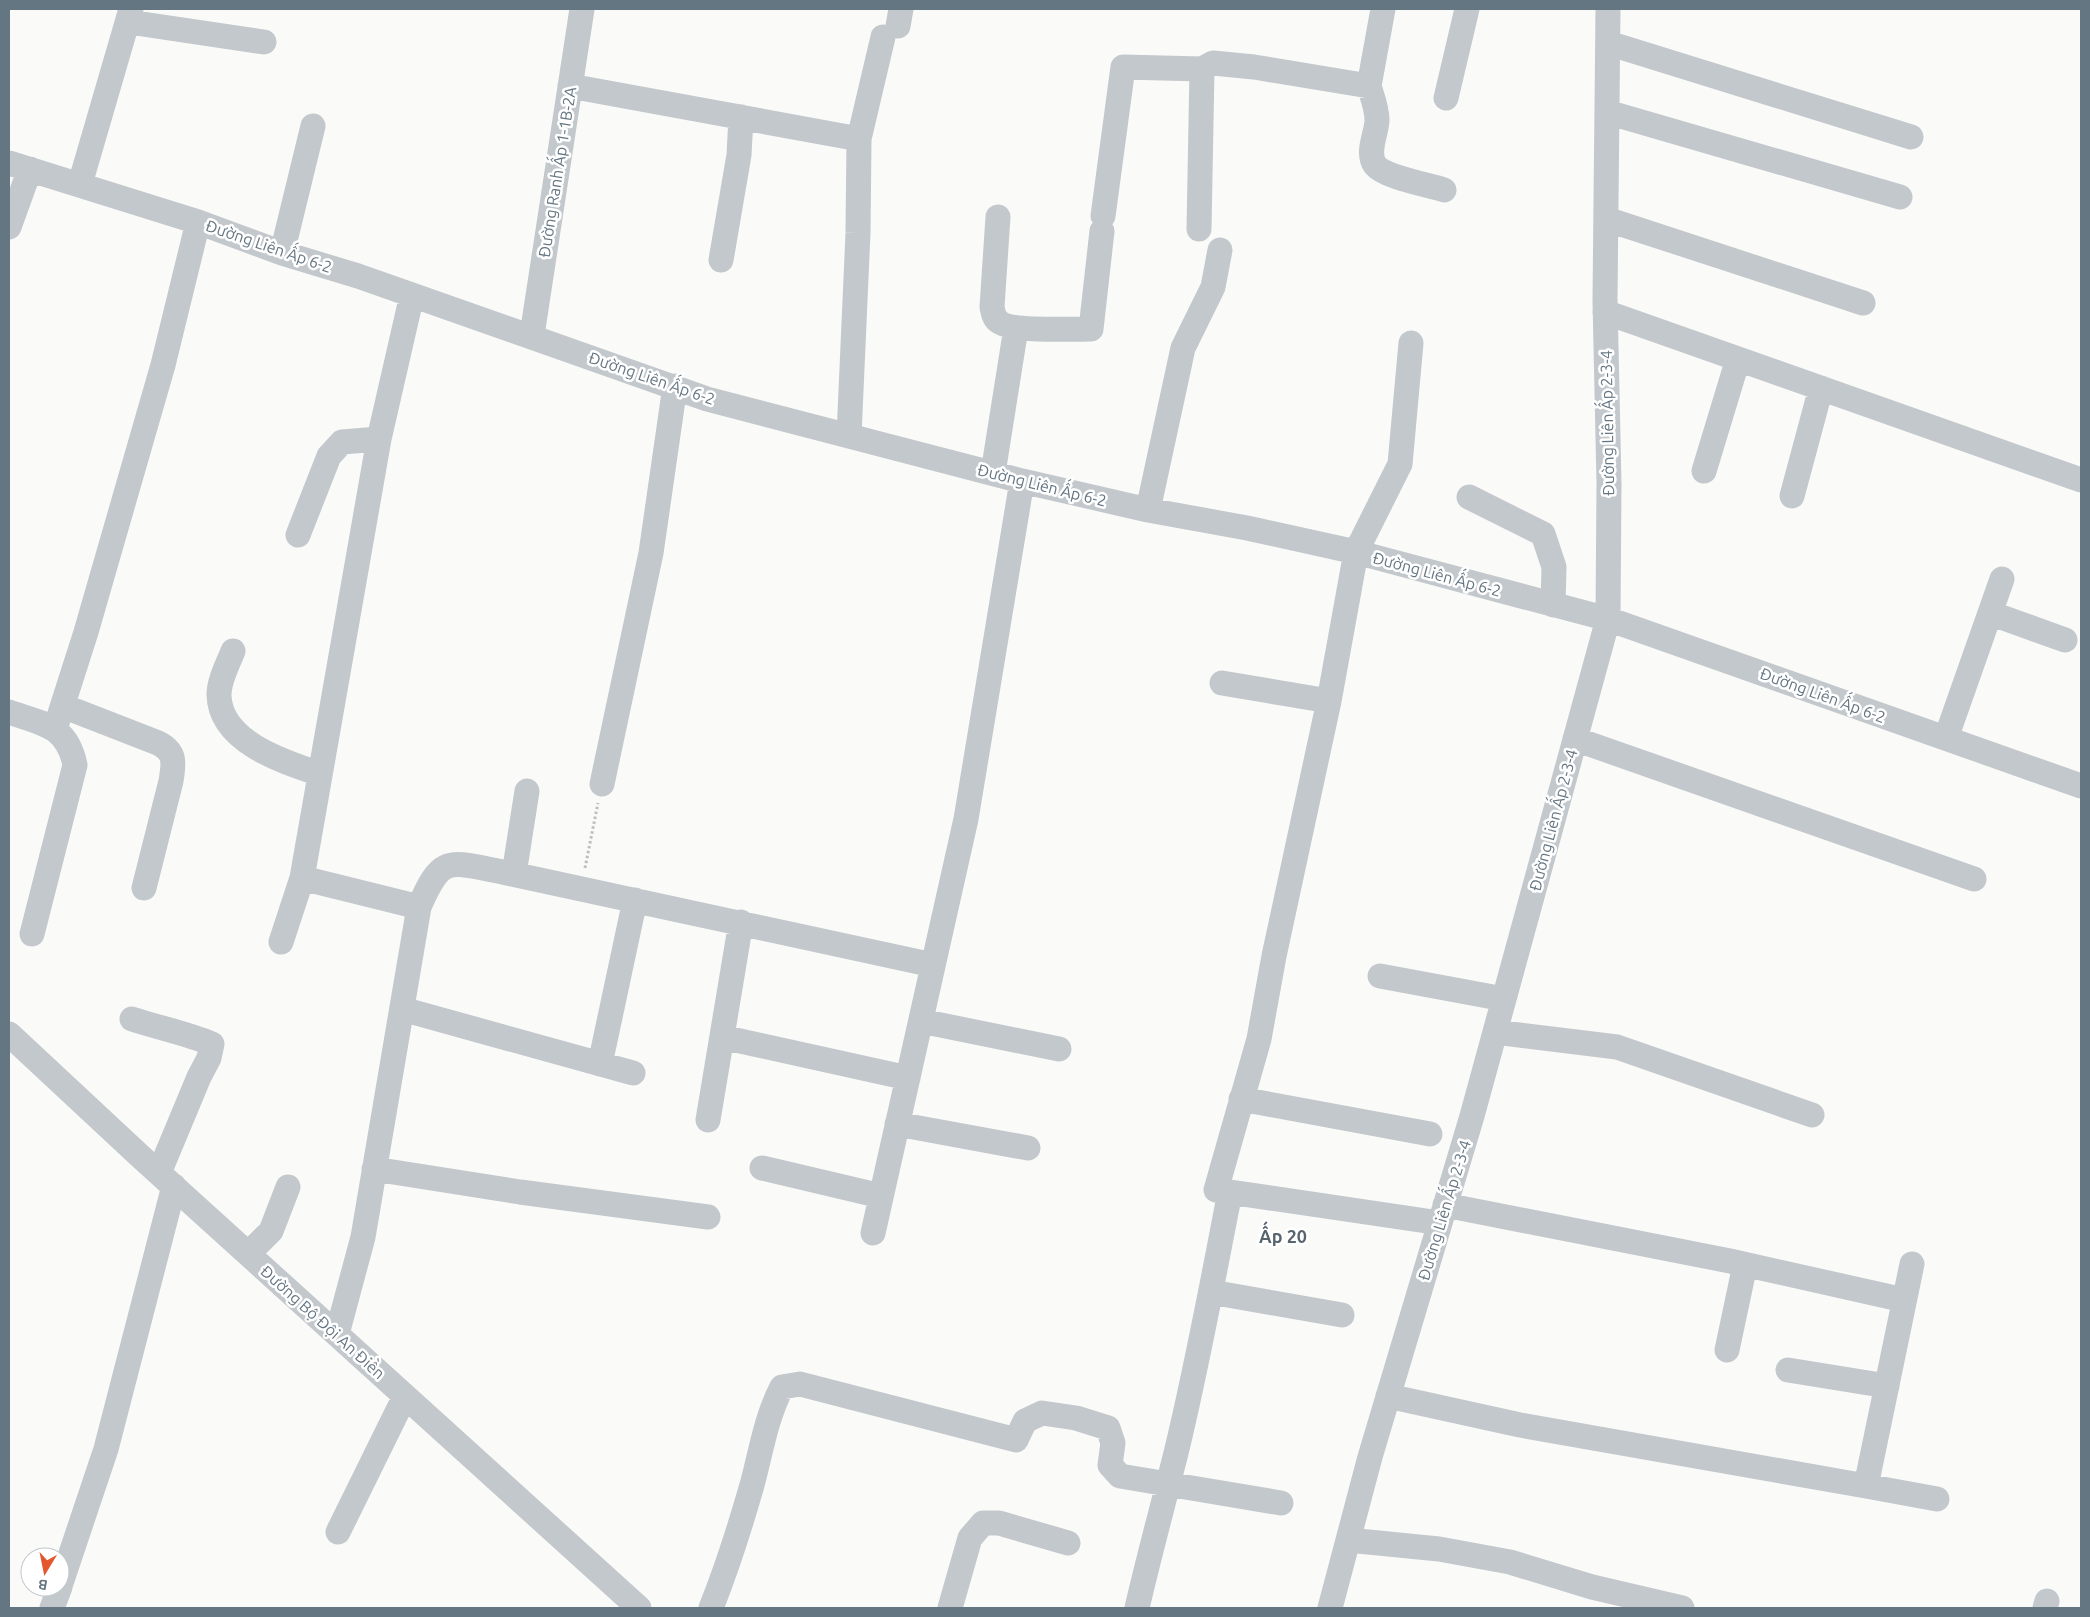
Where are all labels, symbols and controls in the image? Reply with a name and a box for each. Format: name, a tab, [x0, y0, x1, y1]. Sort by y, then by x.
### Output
street label: Đường Ranh Ấp 1-1B-2A	[529, 84, 579, 259]
street label: Đường Liên Ấp 6-2	[204, 211, 336, 276]
street label: Đường Liên Ấp 6-2	[587, 343, 719, 408]
street label: Đường Liên Ấp 2-3-4	[1591, 350, 1617, 496]
street label: Đường Liên Ấp 6-2	[976, 455, 1110, 510]
street label: Đường Liên Ấp 6-2	[1371, 543, 1505, 600]
street label: Đường Liên Ấp 6-2	[1758, 659, 1890, 726]
street label: Đường Liên Ấp 2-3-4	[1520, 746, 1581, 893]
street label: Đường Liên Ấp 2-3-4	[1409, 1136, 1474, 1282]
district label: Ấp 20	[1259, 1221, 1307, 1246]
street label: Đường Bộ Đội An Điền	[257, 1259, 391, 1382]
north arrow	[20, 1547, 70, 1597]
text: B	[37, 1576, 49, 1593]

